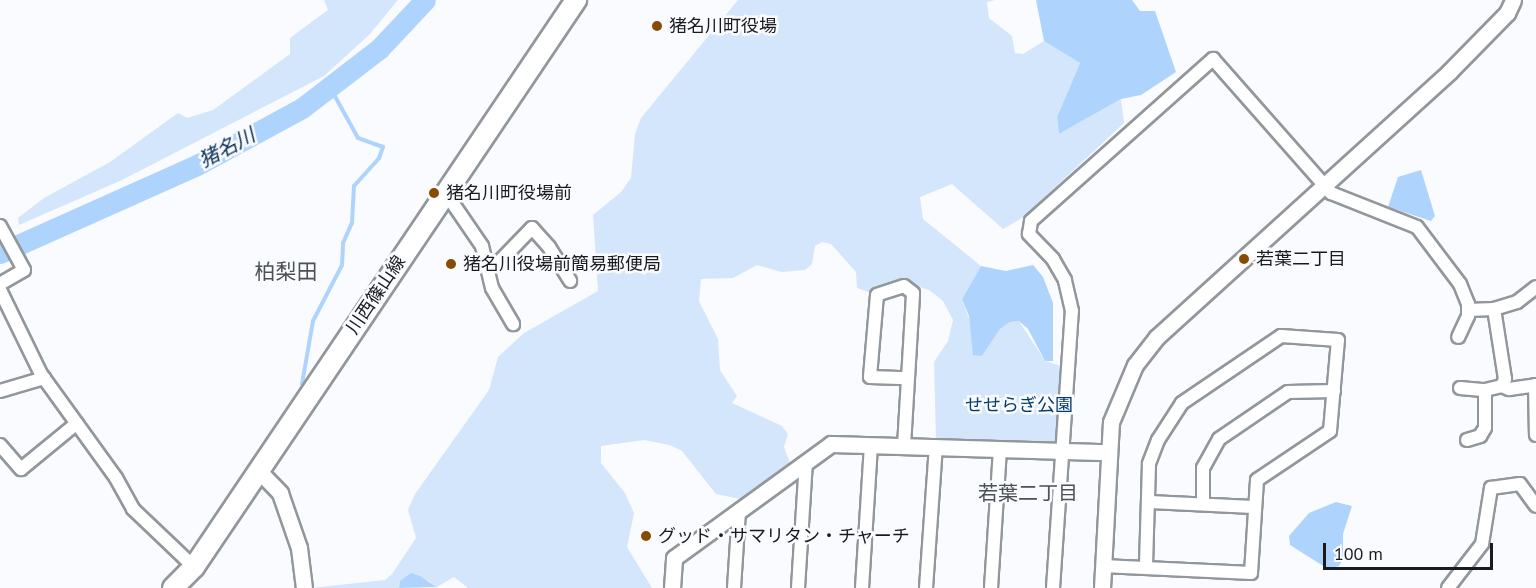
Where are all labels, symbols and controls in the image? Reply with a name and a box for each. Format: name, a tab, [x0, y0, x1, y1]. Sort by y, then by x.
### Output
place label: 猪名川町役場	[669, 15, 777, 37]
marker: 猪名川町役場	[650, 19, 664, 33]
water label: 猪名川	[195, 123, 259, 173]
place label: 猪名川町役場前	[446, 182, 572, 204]
marker: 猪名川町役場前	[427, 186, 441, 200]
place label: 若葉二丁目	[1256, 248, 1346, 270]
street label: 川西篠山線	[342, 252, 410, 338]
marker: 若葉二丁目	[1237, 252, 1251, 266]
place label: 猪名川役場前簡易郵便局	[463, 253, 661, 275]
marker: 猪名川役場前簡易郵便局	[444, 257, 458, 271]
district label: 柏梨田	[255, 259, 317, 285]
park label: せせらぎ公園	[965, 394, 1073, 416]
district label: 若葉二丁目	[978, 481, 1078, 505]
place label: グッド・サマリタン・チャーチ	[658, 525, 910, 547]
marker: グッド・サマリタン・チャーチ	[639, 529, 653, 543]
scale bar	[1326, 531, 1496, 569]
text: 100 m	[1334, 542, 1383, 565]

